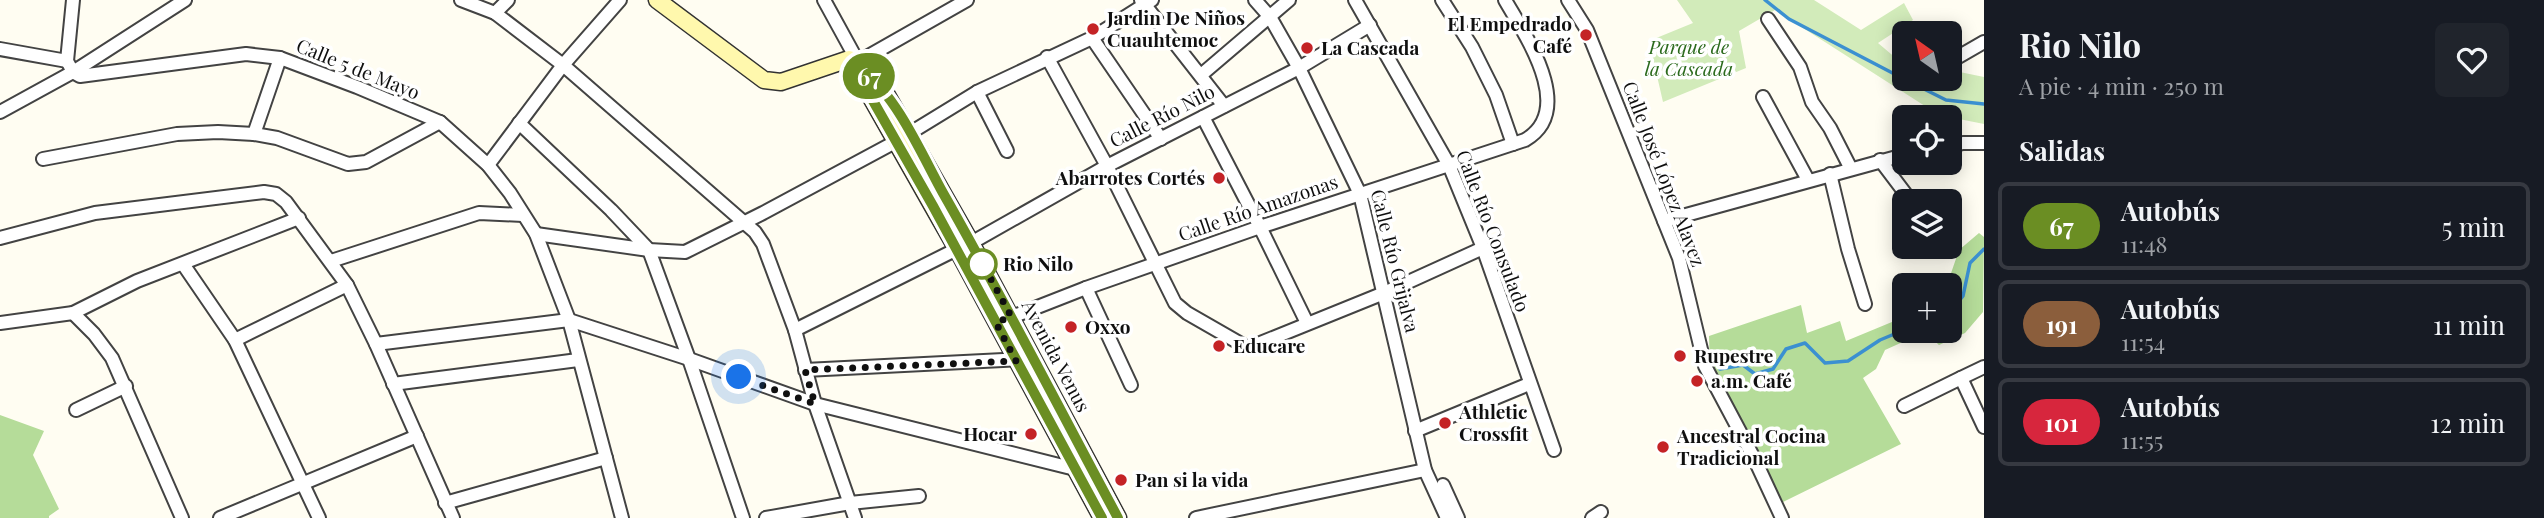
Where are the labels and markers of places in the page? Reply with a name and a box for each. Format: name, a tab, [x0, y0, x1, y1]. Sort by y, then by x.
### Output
place label: Jardin De Niños Cuauhtemoc	[1106, 4, 1245, 52]
place label: El Empedrado Café	[1447, 10, 1572, 58]
marker: Jardin De Niños Cuauhtemoc	[1085, 21, 1101, 37]
marker: El Empedrado Café	[1578, 27, 1594, 43]
place label: La Cascada	[1321, 34, 1419, 60]
marker: La Cascada	[1299, 40, 1315, 56]
place label: Abarrotes Cortés	[1055, 164, 1205, 190]
marker: Abarrotes Cortés	[1211, 170, 1227, 186]
marker: Rio Nilo	[967, 249, 997, 279]
place label: Rio Nilo	[1003, 250, 1074, 276]
place label: Oxxo	[1085, 313, 1131, 339]
marker: Oxxo	[1063, 319, 1079, 335]
place label: Educare	[1233, 332, 1305, 358]
marker: Educare	[1211, 338, 1227, 354]
place label: Rupestre	[1694, 342, 1773, 368]
marker: Rupestre	[1672, 348, 1688, 364]
place label: a.m. Café	[1711, 367, 1792, 393]
marker: a.m. Café	[1689, 373, 1705, 389]
place label: Athletic Crossfit	[1458, 398, 1529, 446]
marker: Athletic Crossfit	[1437, 415, 1453, 431]
place label: Hocar	[963, 420, 1017, 446]
place label: Ancestral Cocina Tradicional	[1676, 422, 1826, 470]
marker: Hocar	[1023, 426, 1039, 442]
marker: Ancestral Cocina Tradicional	[1655, 439, 1671, 455]
place label: Pan si la vida	[1135, 466, 1248, 492]
marker: Pan si la vida	[1113, 472, 1129, 488]

